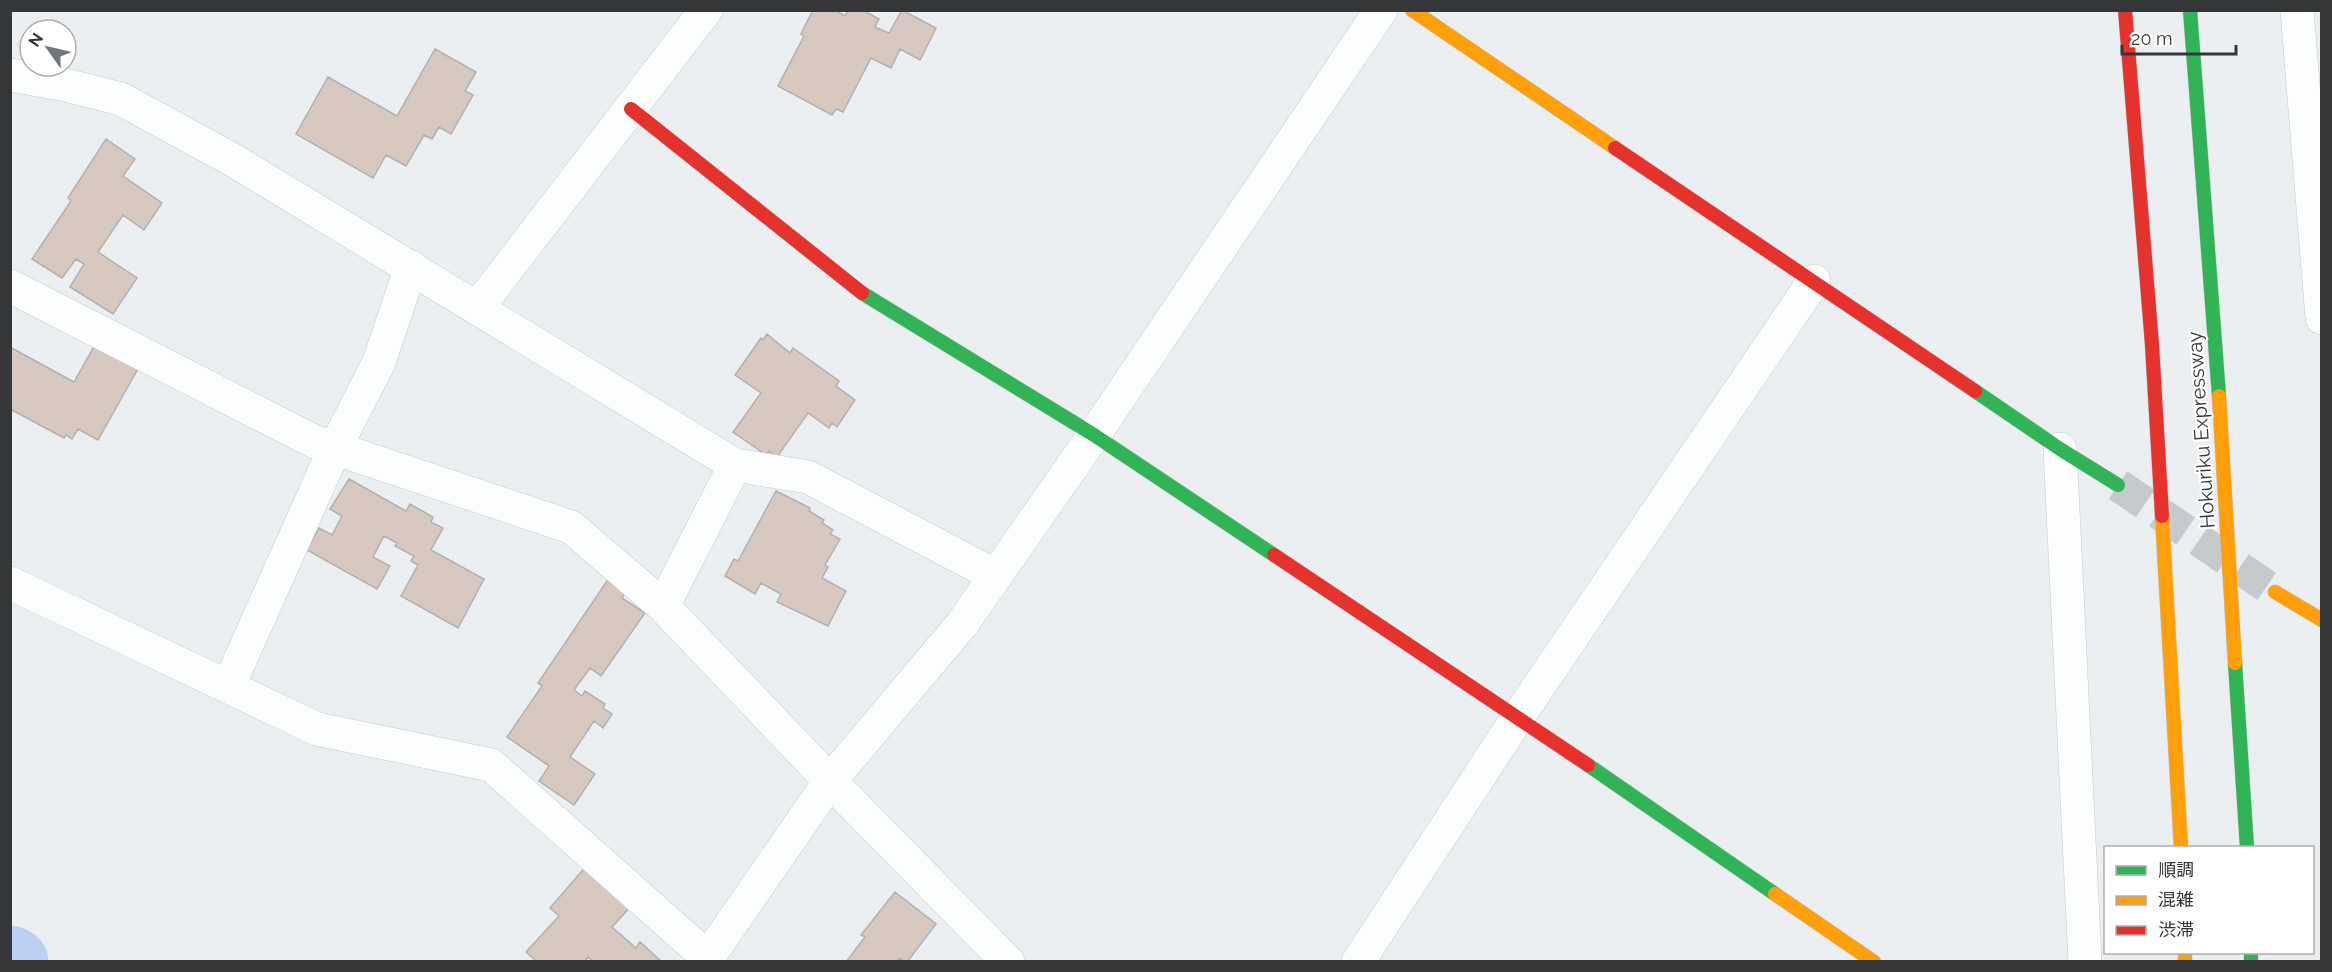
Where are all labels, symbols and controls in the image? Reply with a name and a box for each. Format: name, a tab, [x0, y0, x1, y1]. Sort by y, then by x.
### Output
north arrow	[18, 18, 78, 78]
scale bar	[2122, 18, 2236, 56]
text: 20 m	[2131, 28, 2173, 49]
text: N	[25, 30, 47, 50]
street label: Hokuriku Expressway	[2182, 330, 2220, 529]
legend	[2104, 846, 2314, 954]
text: 順調	[2158, 859, 2194, 880]
text: 混雑	[2158, 889, 2194, 910]
text: 渋滞	[2158, 919, 2194, 940]

